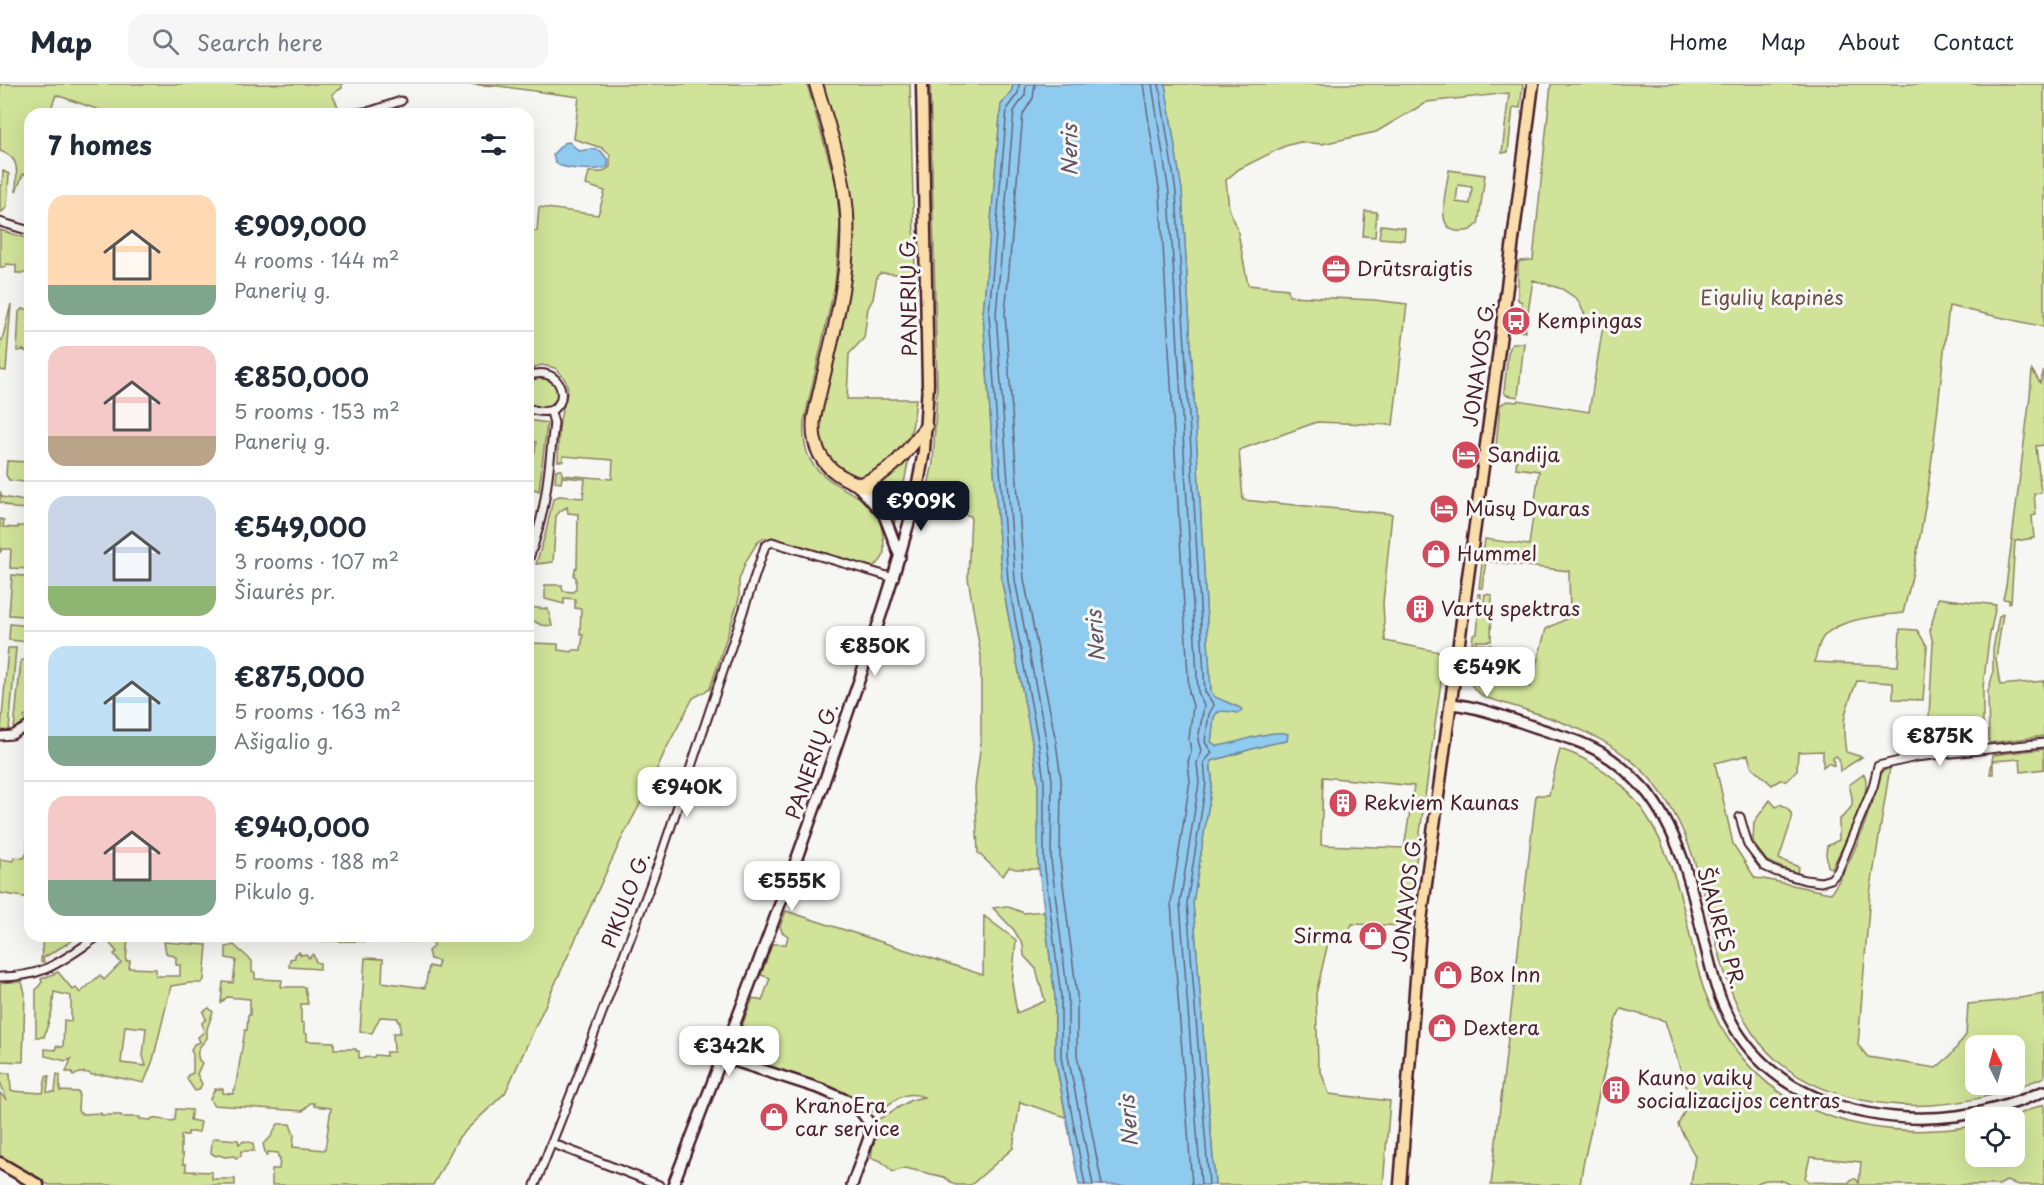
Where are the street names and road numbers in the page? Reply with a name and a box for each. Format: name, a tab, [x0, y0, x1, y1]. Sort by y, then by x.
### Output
street label: PANERIŲ G.	[892, 235, 924, 357]
street label: JONAVOS G.	[1454, 299, 1502, 429]
street label: PANERIŲ G.	[777, 698, 845, 823]
street label: JONAVOS G.	[1383, 834, 1429, 964]
street label: PIKULO G.	[593, 847, 657, 952]
street label: ŠIAURĖS PR.	[1690, 863, 1754, 992]

